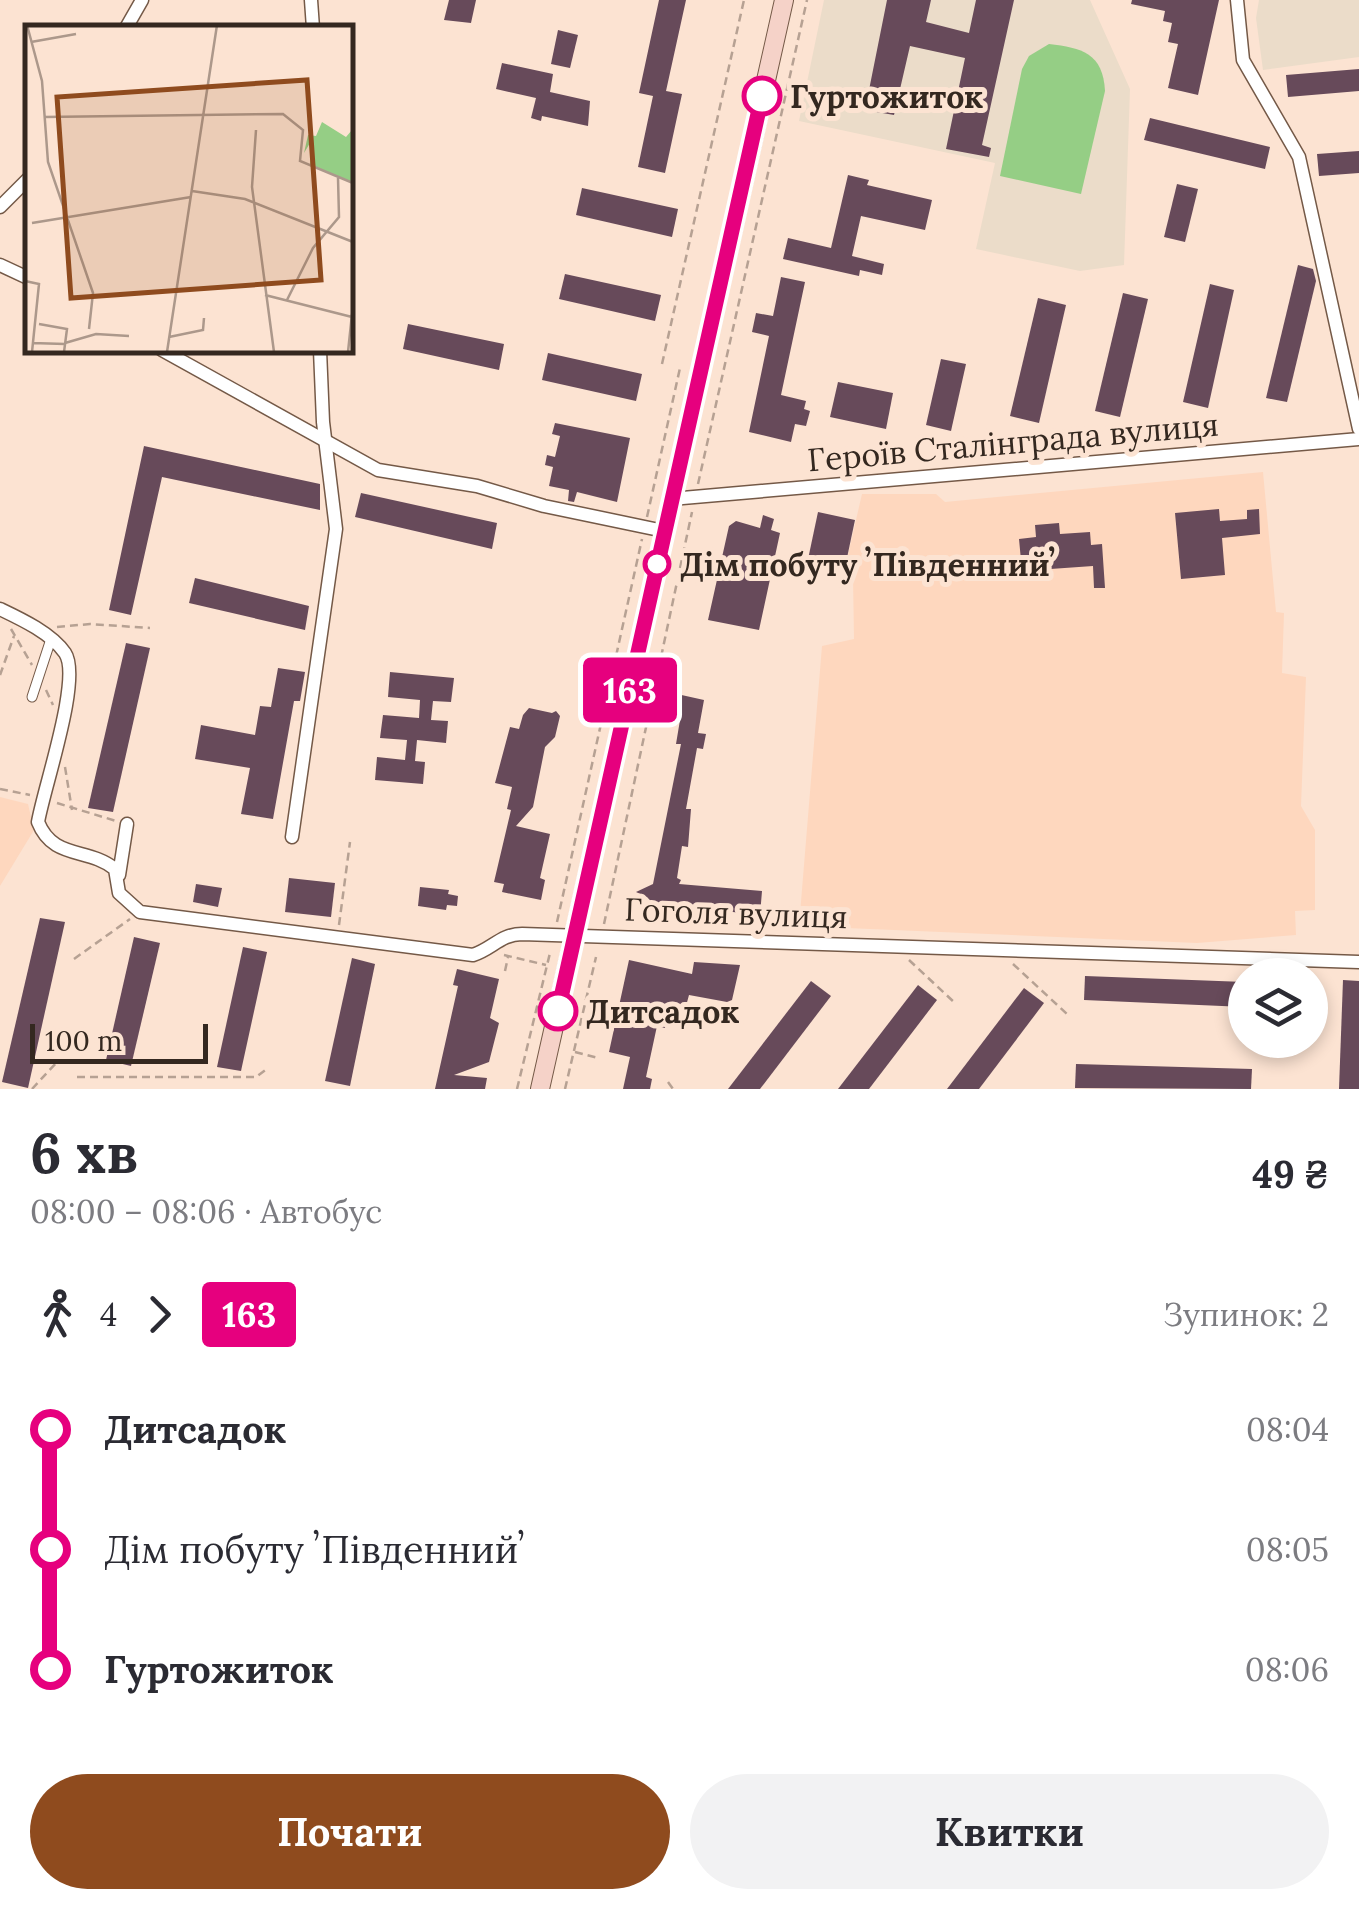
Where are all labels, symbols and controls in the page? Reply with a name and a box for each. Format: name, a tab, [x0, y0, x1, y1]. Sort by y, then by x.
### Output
inset map	[25, 25, 352, 352]
place label: Гуртожиток	[790, 76, 983, 117]
marker: Гуртожиток	[743, 77, 781, 115]
street label: Героїв Сталінграда вулиця	[806, 404, 1220, 480]
place label: Дім побуту ʼПівденнийʼ	[680, 544, 1056, 585]
marker: Дім побуту ʼПівденнийʼ	[644, 551, 670, 577]
line badge: 163	[572, 658, 688, 722]
text: 163	[603, 668, 657, 713]
street label: Гоголя вулиця	[624, 889, 848, 937]
map controls	[1228, 958, 1328, 1058]
button: layers	[1228, 958, 1328, 1058]
place label: Дитсадок	[586, 991, 739, 1032]
marker: Дитсадок	[539, 992, 577, 1030]
scale bar	[30, 1019, 208, 1064]
text: 100 m	[45, 1023, 122, 1059]
text: 6 хв	[30, 1118, 138, 1188]
text: 49 ₴	[1252, 1150, 1329, 1198]
text: 08:00 – 08:06 · Автобус	[30, 1191, 382, 1232]
icon: walk	[30, 1287, 85, 1342]
icon: forward	[132, 1287, 187, 1342]
text: 163	[222, 1292, 276, 1337]
text: 4	[100, 1294, 117, 1335]
text: Зупинок: 2	[1163, 1294, 1329, 1335]
text: Дитсадок	[104, 1405, 286, 1453]
text: 08:04	[1246, 1409, 1329, 1450]
text: Дім побуту ʼПівденнийʼ	[104, 1525, 526, 1573]
text: 08:05	[1246, 1529, 1329, 1570]
text: Гуртожиток	[104, 1645, 334, 1693]
text: 08:06	[1245, 1649, 1329, 1690]
button: Почати	[30, 1774, 670, 1889]
button: Квитки	[690, 1774, 1329, 1889]

